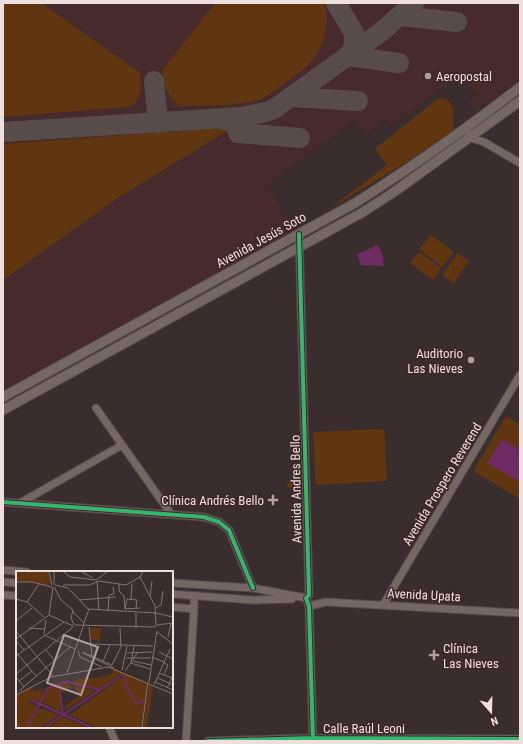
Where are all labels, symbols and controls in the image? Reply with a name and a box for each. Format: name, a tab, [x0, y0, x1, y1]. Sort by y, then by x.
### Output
place label: Aeropostal	[436, 69, 492, 84]
marker: Aeropostal	[423, 71, 433, 81]
street label: Avenida Jesús Soto	[213, 209, 309, 271]
place label: Auditorio Las Nieves	[407, 346, 463, 376]
marker: Auditorio Las Nieves	[466, 355, 476, 365]
street label: Avenida Prospero Reverend	[399, 420, 485, 548]
street label: Avenida Andres Bello	[288, 435, 304, 543]
place label: Clínica Andrés Bello	[161, 493, 264, 508]
marker: Clínica Andrés Bello	[267, 494, 279, 506]
inset map	[16, 571, 173, 728]
street label: Avenida Upata	[387, 586, 461, 604]
place label: Clínica Las Nieves	[443, 641, 499, 671]
marker: Clínica Las Nieves	[428, 649, 440, 661]
north arrow	[471, 692, 511, 732]
text: N	[489, 714, 500, 728]
street label: Calle Raúl Leoni	[323, 721, 405, 736]

